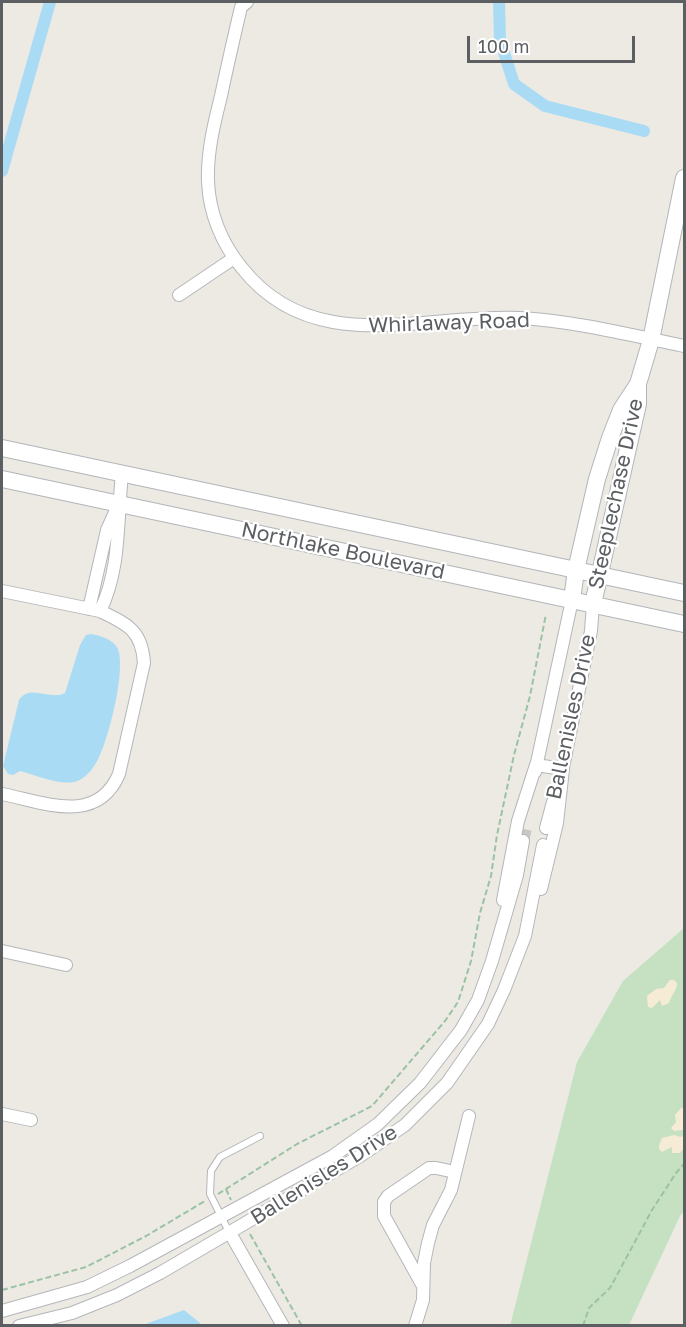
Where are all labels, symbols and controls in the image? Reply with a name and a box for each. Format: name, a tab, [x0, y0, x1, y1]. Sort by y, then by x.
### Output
scale bar	[470, 24, 638, 62]
text: 100 m	[478, 35, 529, 57]
street label: Whirlaway Road	[368, 308, 530, 338]
street label: Steeplechase Drive	[583, 396, 649, 592]
street label: Northlake Boulevard	[239, 517, 447, 585]
street label: Ballenisles Drive	[541, 632, 601, 802]
street label: Ballenisles Drive	[246, 1120, 402, 1230]

